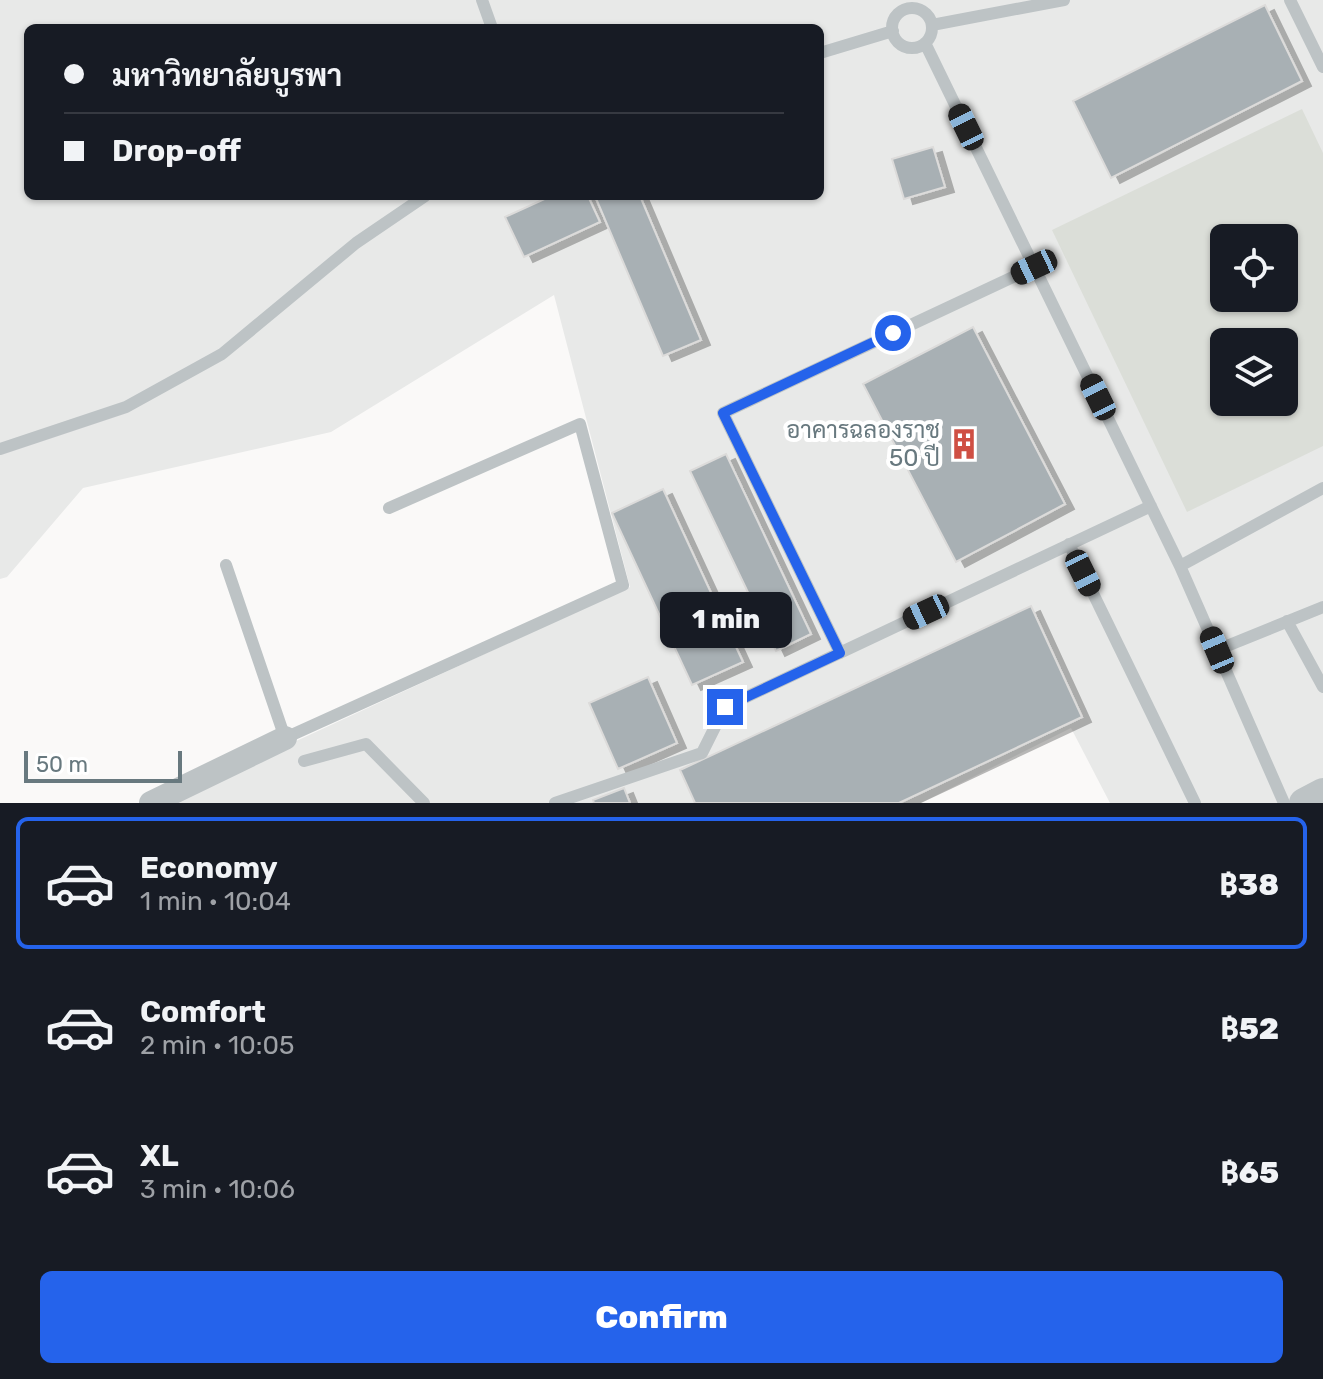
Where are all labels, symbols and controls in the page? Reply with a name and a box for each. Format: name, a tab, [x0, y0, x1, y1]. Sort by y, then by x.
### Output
text: มหาวิทยาลัยบูรพา	[112, 58, 342, 94]
car	[945, 100, 987, 154]
text: Drop-off	[112, 133, 241, 169]
map controls	[1210, 224, 1298, 416]
button: locate	[1210, 224, 1298, 312]
car	[1007, 246, 1061, 288]
route start	[875, 315, 911, 351]
button: layers	[1210, 328, 1298, 416]
car	[1077, 370, 1119, 424]
place label: อาคารฉลองราช 50 ปี	[786, 416, 940, 472]
building icon: อาคารฉลองราช 50 ปี	[947, 427, 981, 461]
car	[1062, 546, 1104, 600]
callout: 1 min	[659, 591, 791, 647]
car	[899, 591, 953, 633]
text: 1 min	[692, 604, 760, 635]
car	[1197, 623, 1237, 677]
route end	[707, 689, 743, 725]
scale bar	[24, 747, 182, 783]
text: 50 m	[36, 751, 88, 778]
icon: car	[44, 847, 116, 919]
text: Economy	[140, 850, 278, 886]
text: ฿38	[1219, 867, 1279, 903]
text: 1 min · 10:04	[140, 886, 291, 917]
icon: car	[44, 991, 116, 1063]
text: Comfort	[140, 994, 266, 1030]
text: ฿52	[1220, 1011, 1279, 1047]
text: 2 min · 10:05	[140, 1030, 294, 1061]
icon: car	[44, 1135, 116, 1207]
text: XL	[140, 1138, 179, 1174]
text: ฿65	[1221, 1155, 1279, 1191]
text: 3 min · 10:06	[140, 1174, 295, 1205]
button: Confirm	[40, 1271, 1283, 1363]

